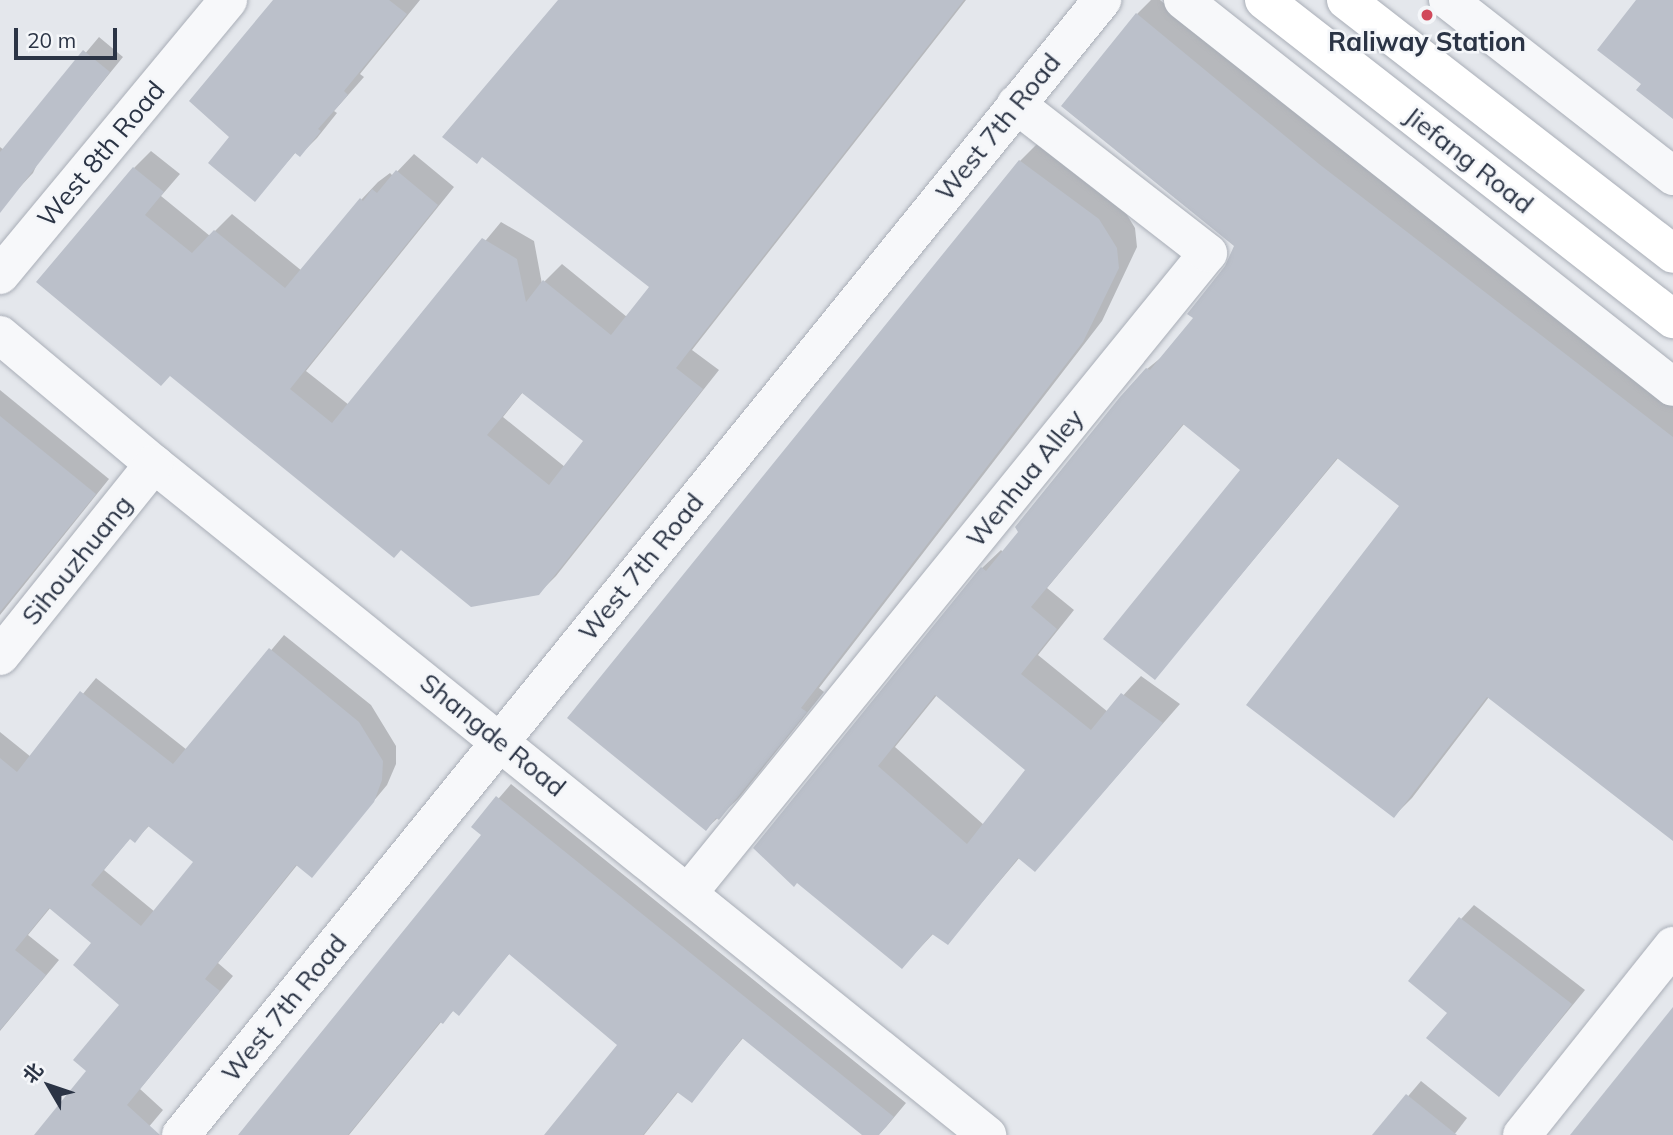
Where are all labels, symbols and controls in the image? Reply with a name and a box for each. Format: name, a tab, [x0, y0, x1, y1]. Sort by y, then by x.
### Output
marker: Raliway Station	[1419, 7, 1435, 23]
scale bar	[18, 14, 121, 58]
place label: Raliway Station	[1328, 26, 1526, 58]
text: 20 m	[27, 27, 76, 53]
street label: West 7th Road	[929, 47, 1067, 207]
street label: West 8th Road	[31, 75, 171, 233]
street label: Jiefang Road	[1398, 100, 1540, 220]
street label: Wenhua Alley	[960, 403, 1090, 553]
street label: West 7th Road	[572, 487, 710, 647]
street label: Sihouzhuang	[15, 489, 139, 631]
street label: Shangde Road	[414, 667, 572, 803]
street label: West 7th Road	[215, 928, 353, 1088]
north arrow	[14, 1051, 84, 1121]
text: 北	[17, 1058, 48, 1088]

